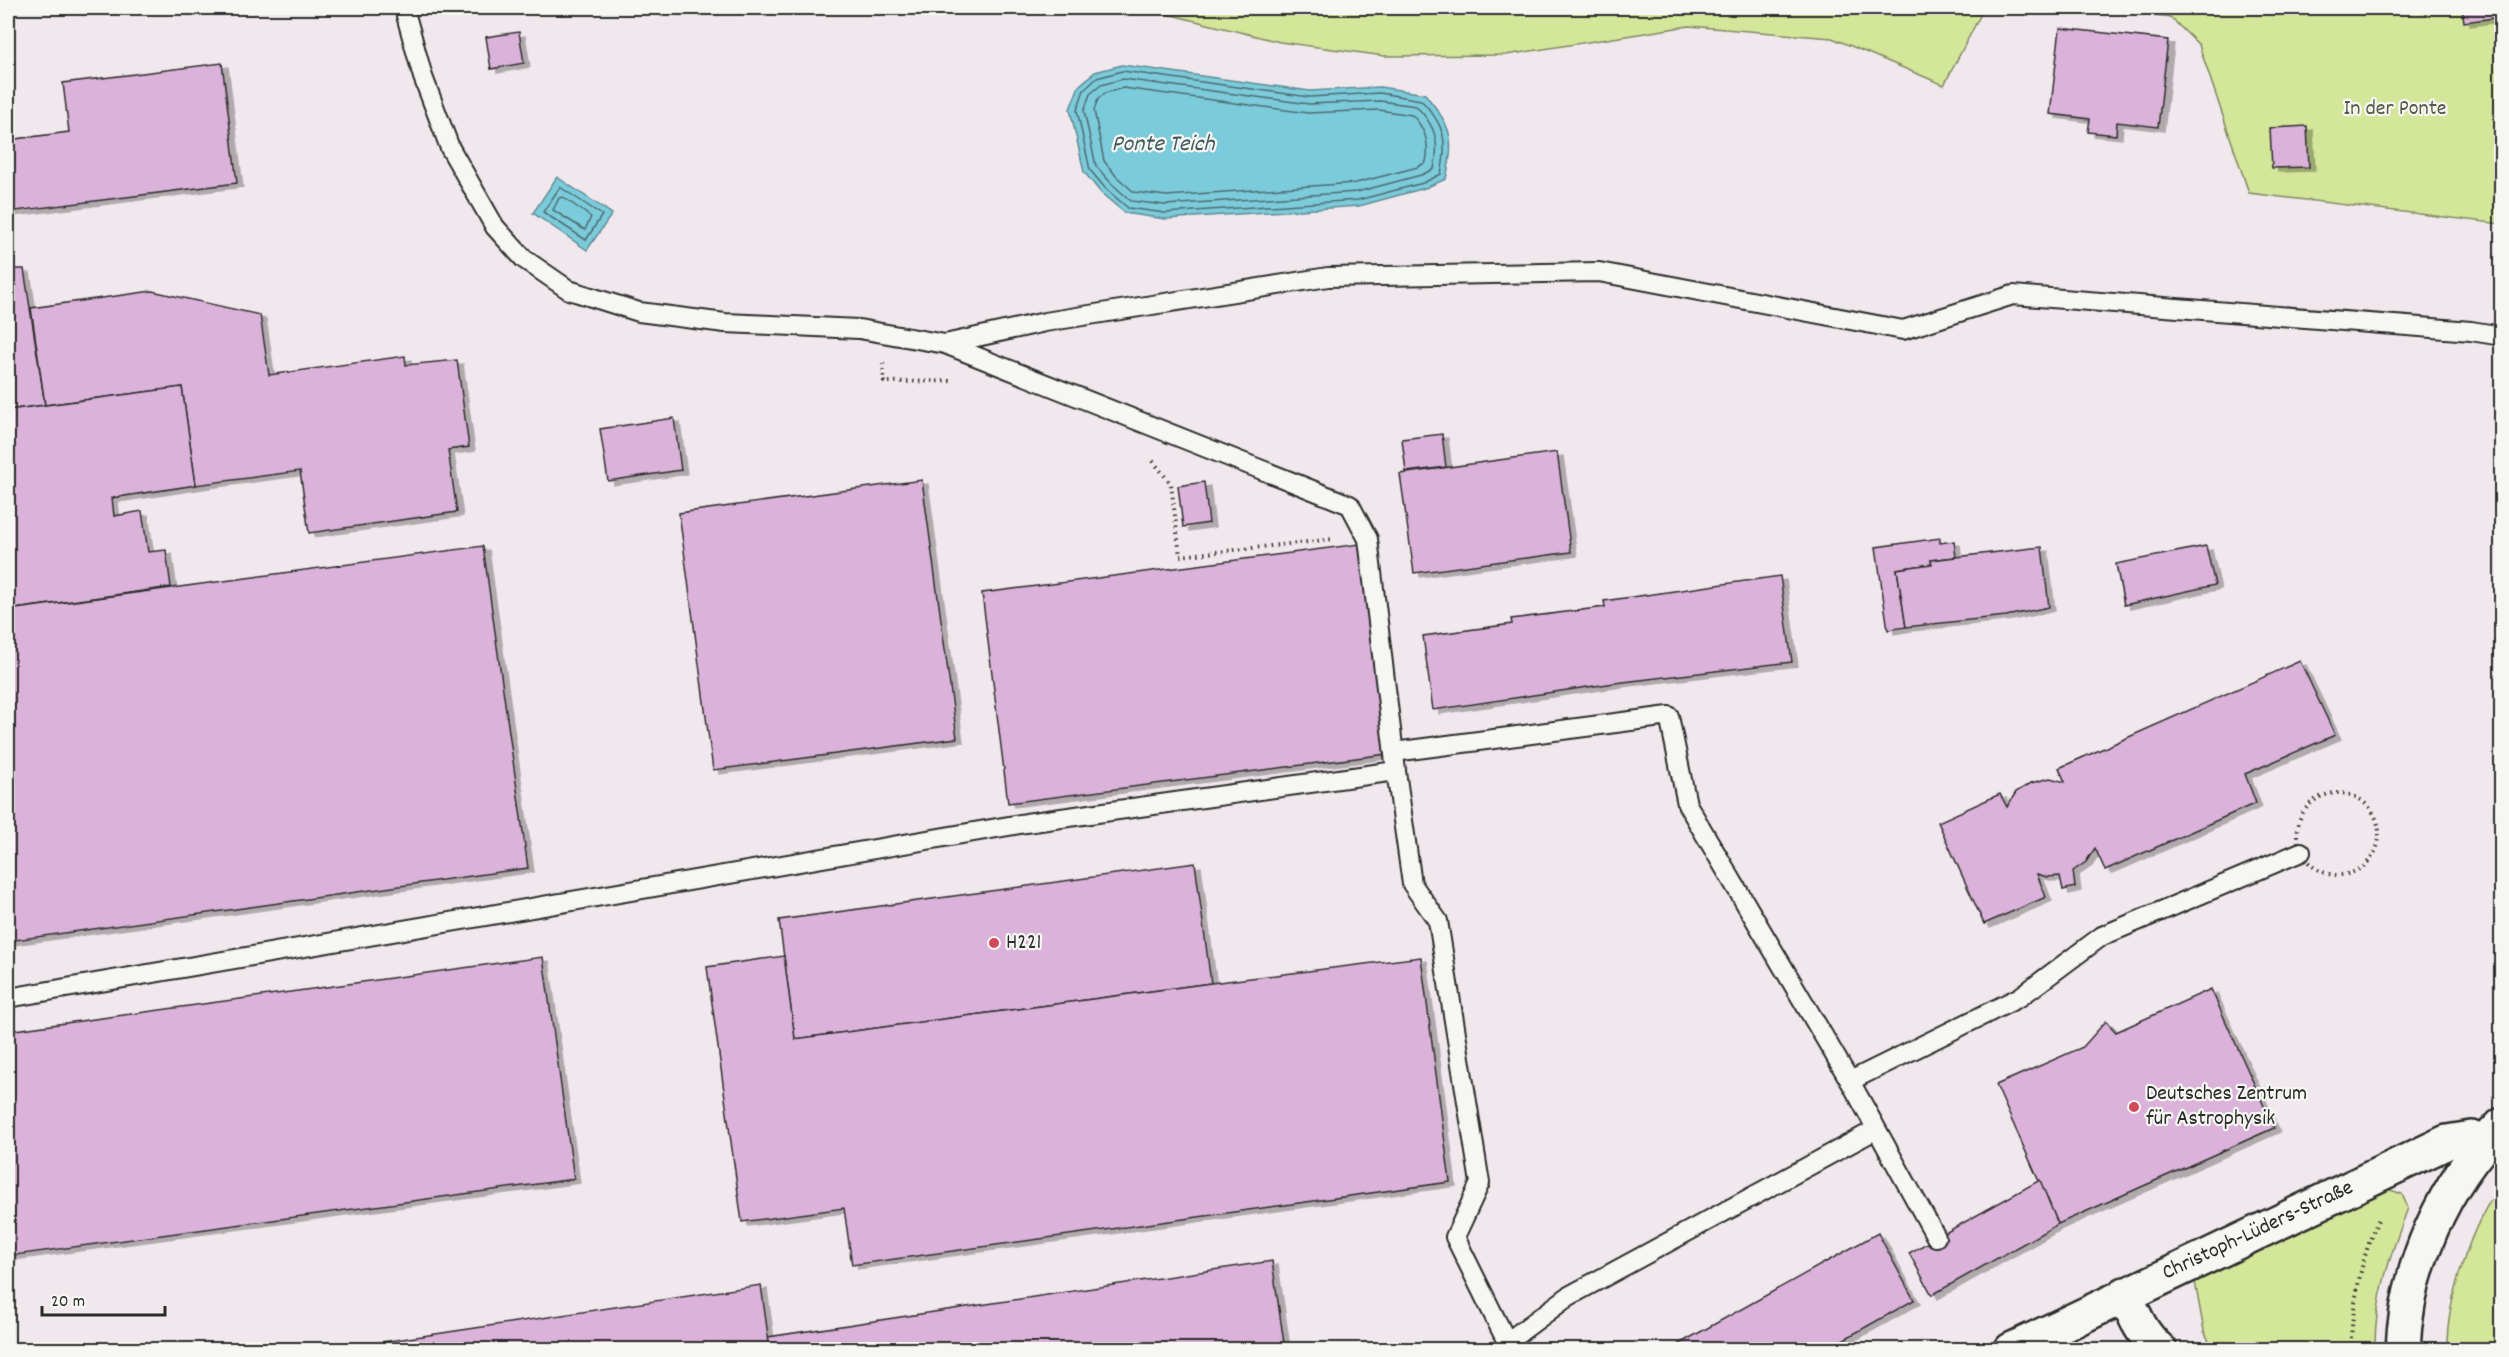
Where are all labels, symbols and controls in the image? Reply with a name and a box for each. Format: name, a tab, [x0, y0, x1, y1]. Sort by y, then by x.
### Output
park label: In der Ponte	[2344, 94, 2446, 125]
water label: Ponte Teich	[1112, 128, 1215, 162]
place label: H221	[1006, 928, 1041, 959]
marker: H221	[987, 936, 1001, 950]
place label: Deutsches Zentrum für Astrophysik	[2146, 1079, 2307, 1135]
marker: Deutsches Zentrum für Astrophysik	[2127, 1100, 2141, 1114]
street label: Christoph-Lüders-Straße	[2157, 1173, 2359, 1289]
scale bar	[42, 1279, 165, 1317]
text: 20 m	[51, 1290, 85, 1315]

